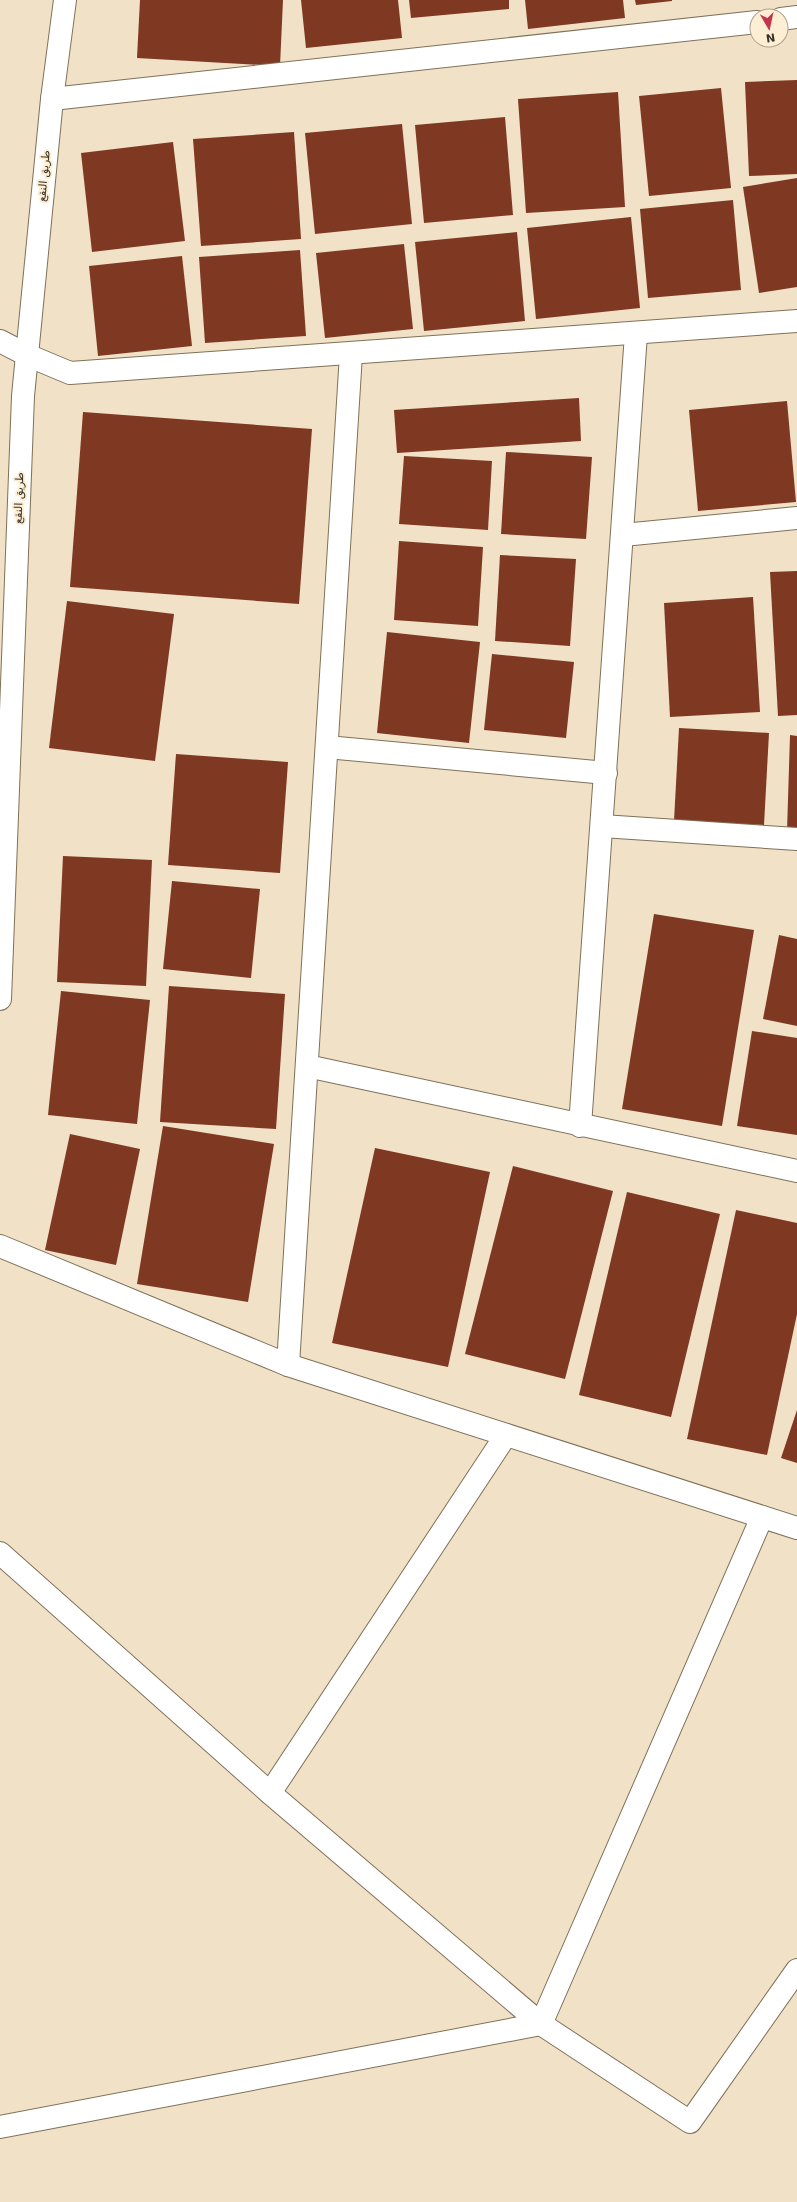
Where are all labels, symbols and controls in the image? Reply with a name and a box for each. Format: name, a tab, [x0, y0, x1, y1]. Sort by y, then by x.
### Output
north arrow	[749, 8, 789, 48]
text: N	[765, 30, 776, 45]
street label: طريق النقع	[35, 149, 54, 202]
street label: طريق النقع	[12, 472, 27, 524]

